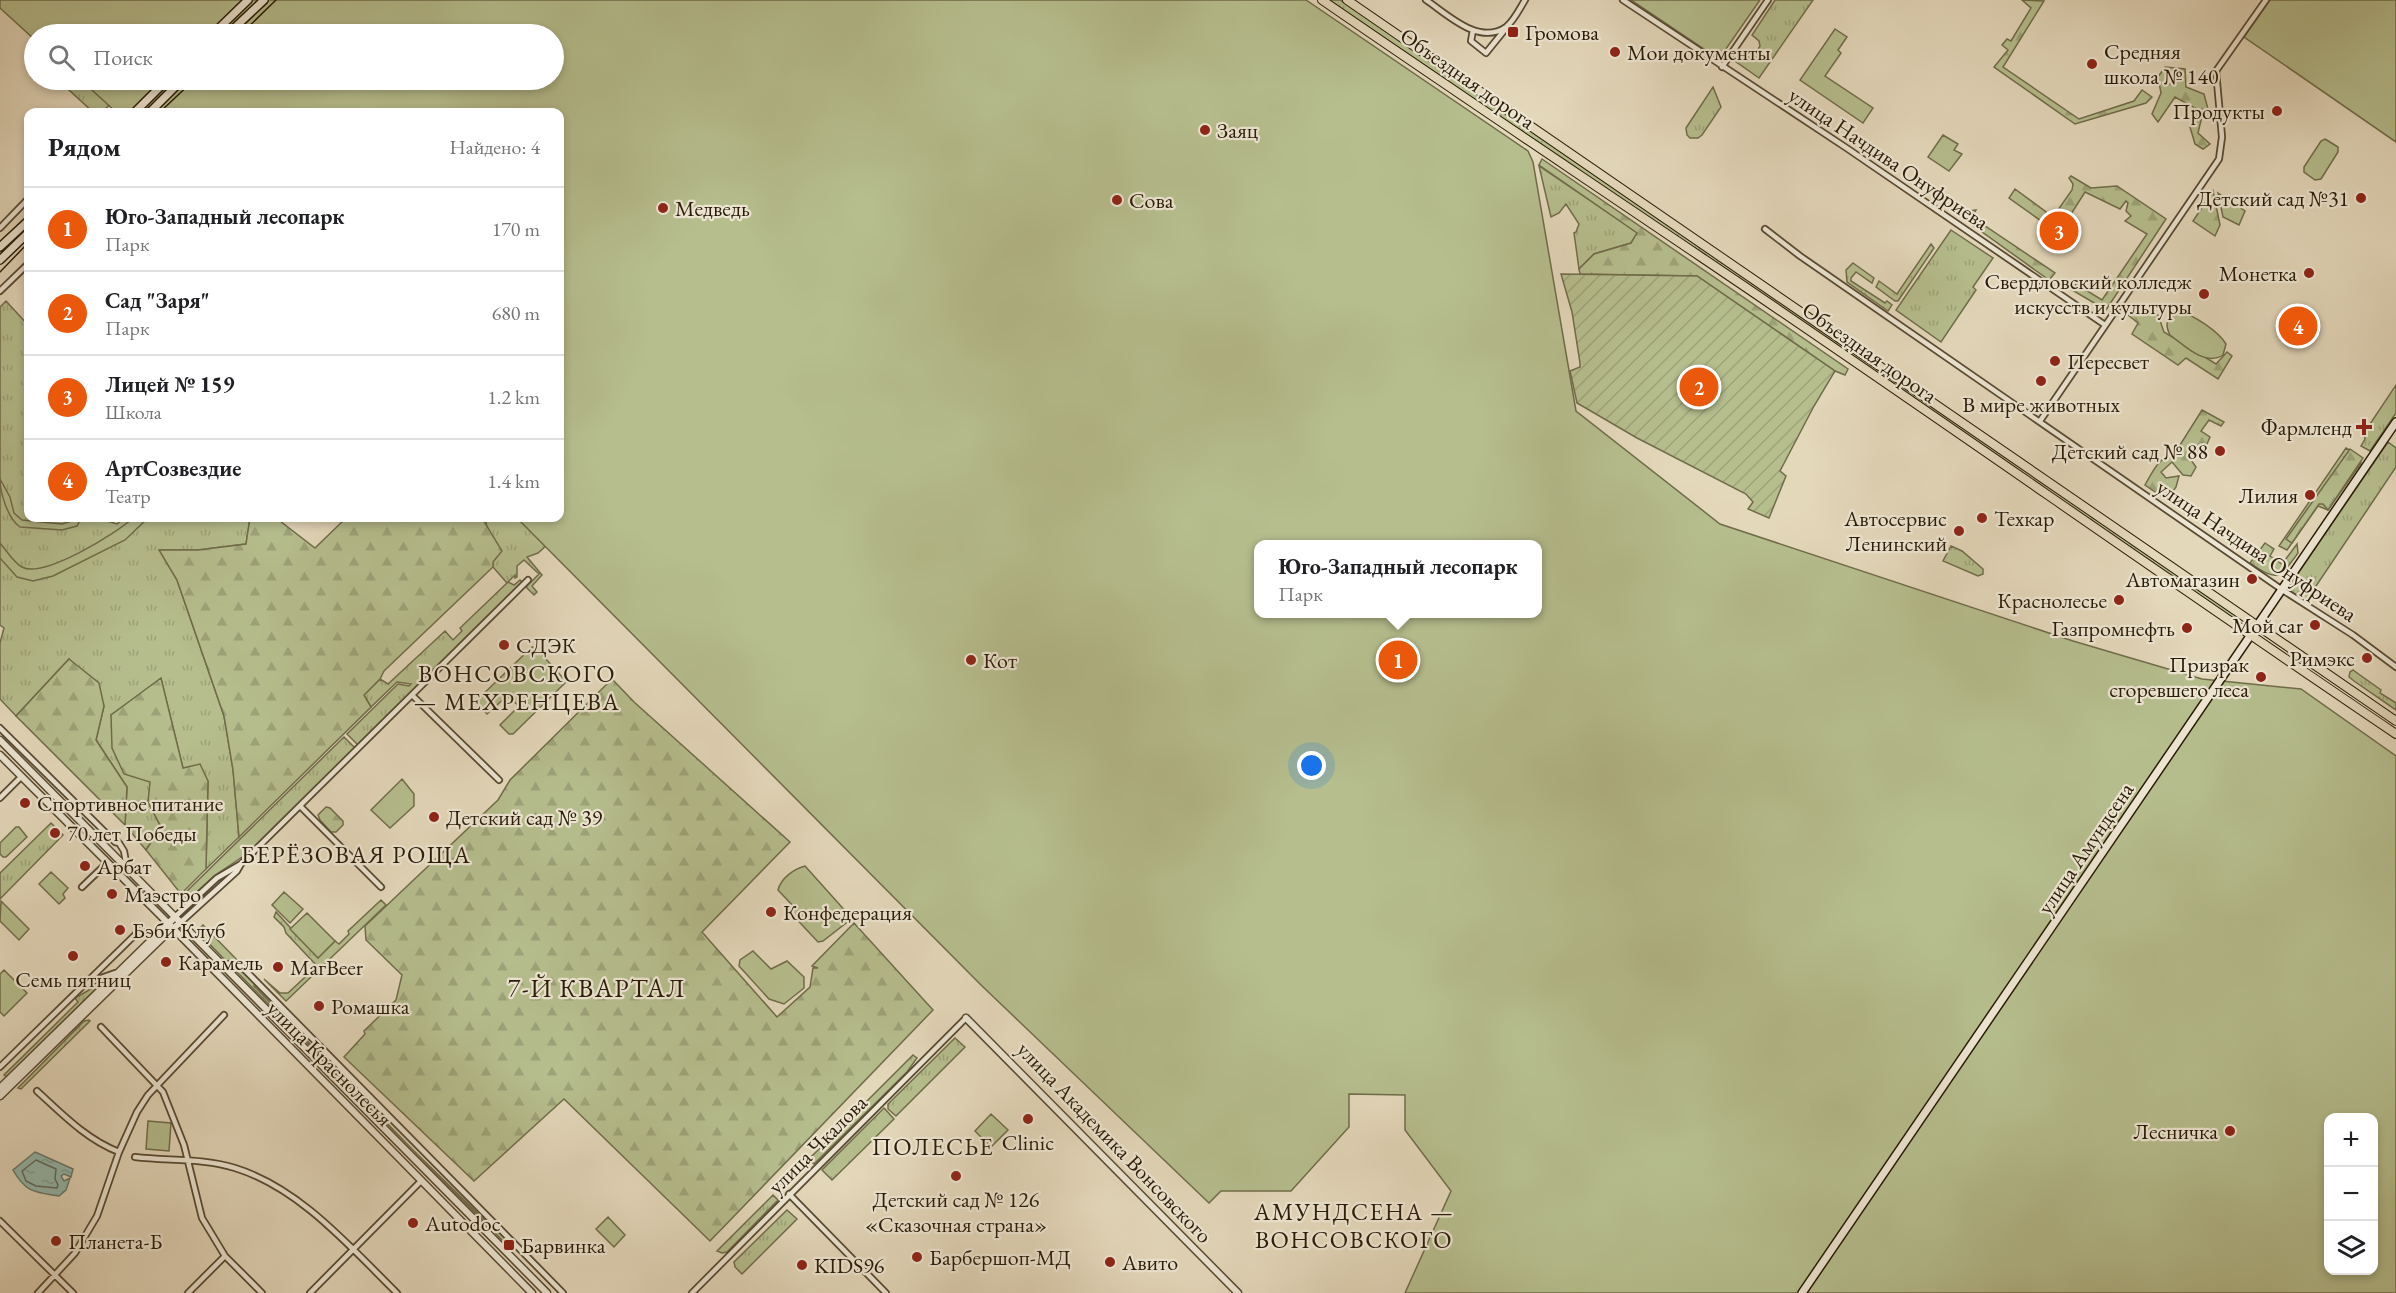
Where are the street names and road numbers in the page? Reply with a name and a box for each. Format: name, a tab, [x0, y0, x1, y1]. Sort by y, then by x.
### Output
street label: Объездная дорога	[1394, 21, 1541, 136]
street label: улица Начдива Онуфриева	[1783, 80, 1995, 236]
street label: Объездная дорога	[1796, 295, 1943, 410]
street label: улица Начдива Онуфриева	[2151, 472, 2363, 628]
street label: улица Амундсена	[2031, 776, 2140, 920]
street label: улица Краснолесья	[260, 994, 399, 1133]
street label: улица Академика Вонсовского	[1011, 1035, 1219, 1249]
street label: улица Чкалова	[761, 1088, 873, 1200]

